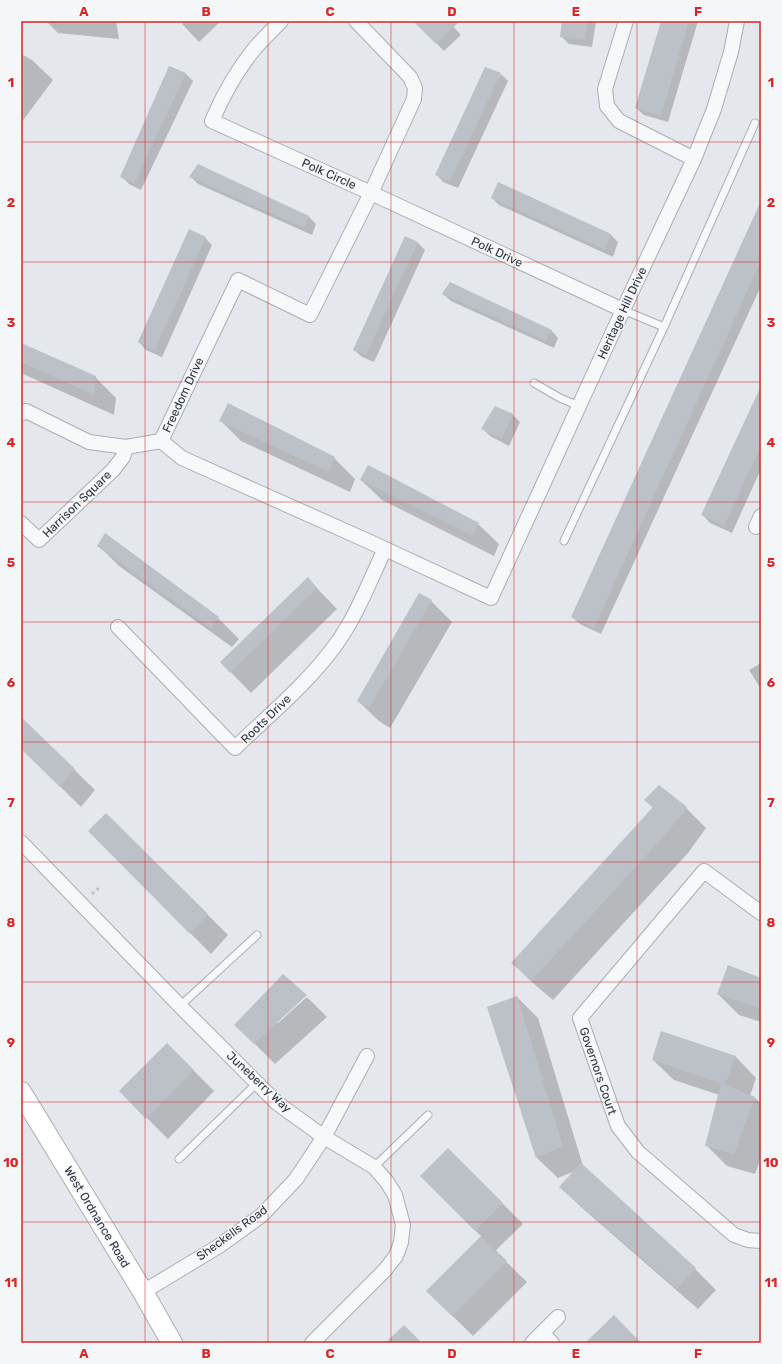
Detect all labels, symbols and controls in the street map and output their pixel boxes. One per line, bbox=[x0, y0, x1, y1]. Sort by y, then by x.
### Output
text: A bbox=[79, 4, 89, 19]
text: B bbox=[201, 4, 211, 19]
text: C bbox=[325, 4, 335, 19]
text: D bbox=[447, 4, 457, 19]
text: E bbox=[572, 4, 580, 19]
text: F bbox=[694, 4, 702, 19]
text: 1 bbox=[8, 75, 14, 90]
text: 1 bbox=[768, 75, 774, 90]
street label: Polk Circle bbox=[300, 156, 359, 192]
text: 2 bbox=[7, 195, 15, 210]
text: 2 bbox=[767, 195, 775, 210]
street label: Polk Drive bbox=[469, 234, 525, 270]
street label: Heritage Hill Drive bbox=[595, 264, 650, 361]
text: 3 bbox=[7, 315, 16, 330]
text: 3 bbox=[767, 315, 776, 330]
street label: Freedom Drive bbox=[159, 355, 207, 435]
text: 4 bbox=[7, 435, 16, 450]
text: 4 bbox=[767, 435, 776, 450]
street label: Harrison Square bbox=[40, 467, 114, 540]
text: 5 bbox=[7, 555, 15, 570]
text: 5 bbox=[767, 555, 775, 570]
text: 6 bbox=[7, 675, 16, 690]
text: 6 bbox=[767, 675, 776, 690]
street label: Roots Drive bbox=[238, 691, 294, 746]
text: 7 bbox=[7, 795, 15, 810]
text: 7 bbox=[767, 795, 775, 810]
text: 8 bbox=[7, 915, 16, 930]
text: 8 bbox=[767, 915, 776, 930]
street label: Governors Court bbox=[576, 1025, 620, 1117]
text: 9 bbox=[7, 1035, 15, 1050]
text: 9 bbox=[767, 1035, 775, 1050]
street label: Juneberry Way bbox=[224, 1048, 294, 1116]
text: 10 bbox=[3, 1155, 19, 1170]
text: 10 bbox=[763, 1155, 779, 1170]
street label: West Ordnance Road bbox=[61, 1164, 133, 1270]
street label: Sheckells Road bbox=[194, 1203, 270, 1263]
text: 11 bbox=[5, 1275, 17, 1290]
text: 11 bbox=[765, 1275, 777, 1290]
text: A bbox=[79, 1346, 89, 1361]
text: B bbox=[201, 1346, 211, 1361]
text: C bbox=[325, 1346, 335, 1361]
text: D bbox=[447, 1346, 457, 1361]
text: E bbox=[572, 1346, 580, 1361]
text: F bbox=[694, 1346, 702, 1361]

